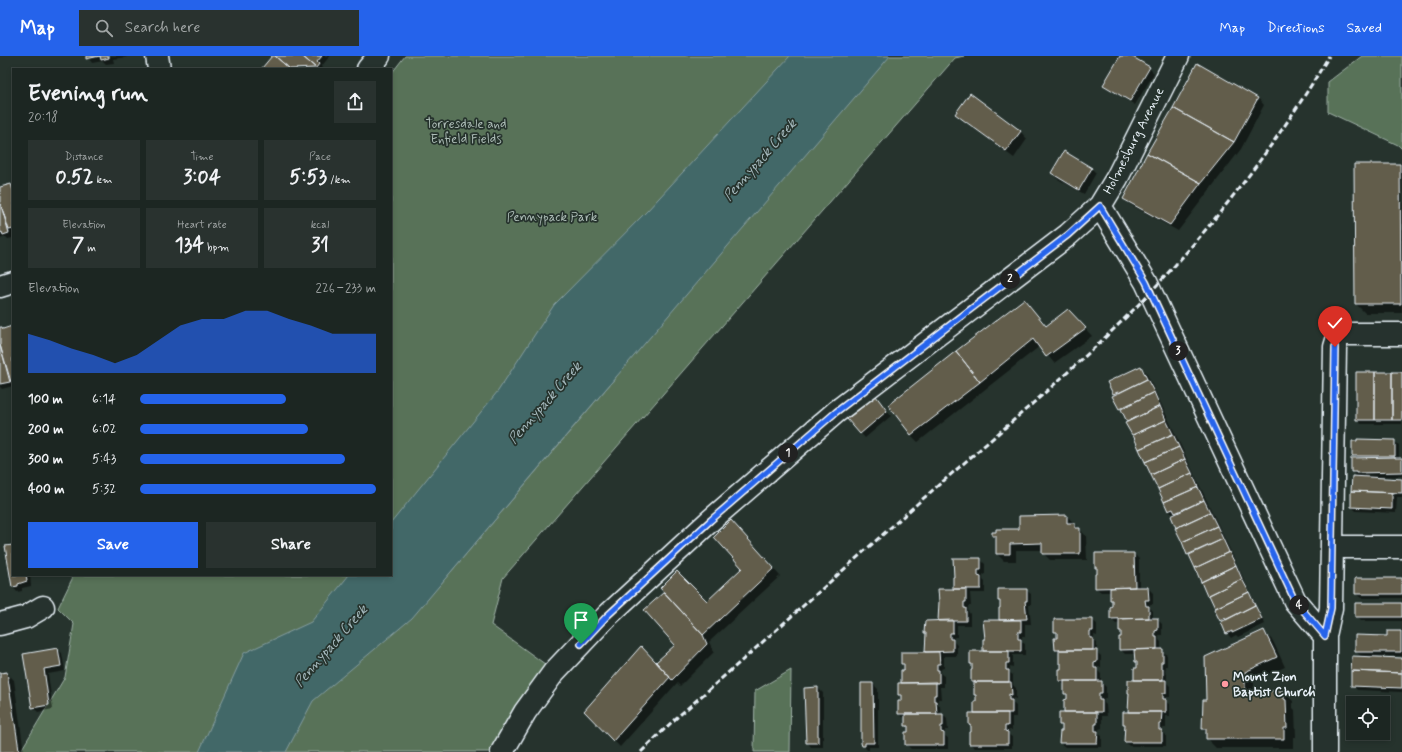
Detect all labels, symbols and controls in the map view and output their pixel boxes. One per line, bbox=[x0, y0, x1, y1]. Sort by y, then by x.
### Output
search box bbox=[79, 10, 359, 46]
text: Map bbox=[20, 16, 55, 41]
icon: search bbox=[93, 17, 115, 39]
text: Search here bbox=[125, 18, 200, 38]
text: Map bbox=[1219, 19, 1245, 37]
text: Directions bbox=[1267, 19, 1325, 37]
text: Saved bbox=[1347, 19, 1382, 37]
text: Evening run bbox=[28, 80, 148, 108]
button: share bbox=[334, 81, 376, 123]
street label: Holmesburg Avenue bbox=[1100, 85, 1168, 197]
text: 20:18 bbox=[28, 109, 58, 126]
water label: Pennypack Creek bbox=[719, 115, 801, 205]
park label: Torresdale and Enfield Fields bbox=[425, 116, 507, 148]
text: Distance bbox=[65, 150, 103, 164]
text: Time bbox=[190, 150, 214, 164]
text: Pace bbox=[309, 150, 331, 164]
text: 0.52 bbox=[56, 164, 93, 191]
text: 3:04 bbox=[183, 164, 221, 191]
text: 5:53 bbox=[289, 164, 327, 191]
text: km bbox=[93, 173, 112, 187]
text: /km bbox=[327, 173, 351, 187]
park label: Pennypack Park bbox=[507, 209, 598, 226]
text: Elevation bbox=[62, 218, 106, 232]
text: Heart rate bbox=[177, 218, 227, 232]
text: kcal bbox=[311, 218, 329, 232]
text: 7 bbox=[72, 232, 84, 259]
text: 134 bbox=[175, 232, 204, 259]
text: 31 bbox=[311, 232, 329, 259]
text: m bbox=[84, 241, 96, 255]
text: bpm bbox=[204, 241, 229, 255]
pin: 2 bbox=[1000, 269, 1020, 289]
text: 2 bbox=[1007, 272, 1013, 286]
text: Elevation bbox=[28, 280, 79, 297]
text: 226–233 m bbox=[316, 280, 376, 297]
pin bbox=[1318, 306, 1352, 347]
icon: check bbox=[1324, 312, 1346, 334]
pin: 3 bbox=[1168, 341, 1188, 361]
text: 3 bbox=[1176, 344, 1180, 358]
water label: Pennypack Creek bbox=[504, 358, 586, 448]
text: 100 m bbox=[28, 391, 63, 408]
text: 6:14 bbox=[92, 391, 116, 408]
text: 200 m bbox=[28, 421, 63, 438]
text: 6:02 bbox=[92, 421, 116, 438]
pin: 1 bbox=[778, 443, 798, 463]
text: 1 bbox=[786, 446, 790, 460]
text: 300 m bbox=[28, 451, 63, 468]
text: 5:43 bbox=[92, 451, 116, 468]
text: 400 m bbox=[28, 481, 65, 498]
text: 5:32 bbox=[92, 481, 116, 498]
button: Save bbox=[28, 522, 198, 568]
button: Share bbox=[206, 522, 376, 568]
pin: 4 bbox=[1289, 595, 1309, 615]
text: 4 bbox=[1296, 598, 1302, 612]
water label: Pennypack Creek bbox=[290, 601, 372, 691]
pin bbox=[564, 603, 598, 644]
icon: arrive bbox=[570, 609, 592, 631]
place label: Mount Zion Baptist Church bbox=[1233, 669, 1316, 701]
marker: Mount Zion Baptist Church bbox=[1220, 679, 1230, 689]
map controls bbox=[1346, 696, 1390, 740]
button: locate bbox=[1346, 696, 1390, 740]

